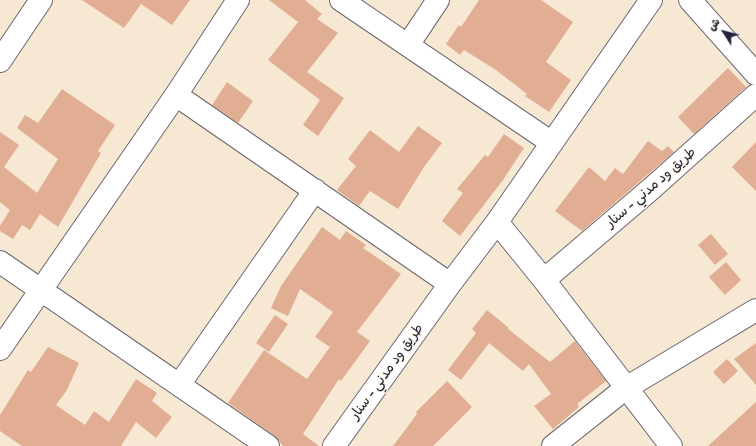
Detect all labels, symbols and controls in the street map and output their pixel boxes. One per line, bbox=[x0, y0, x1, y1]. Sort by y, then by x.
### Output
north arrow bbox=[704, 12, 744, 52]
text: ش bbox=[705, 16, 723, 33]
street label: طريق ود مدني - سنار bbox=[602, 144, 700, 232]
street label: طريق ود مدني - سنار bbox=[347, 321, 427, 423]

